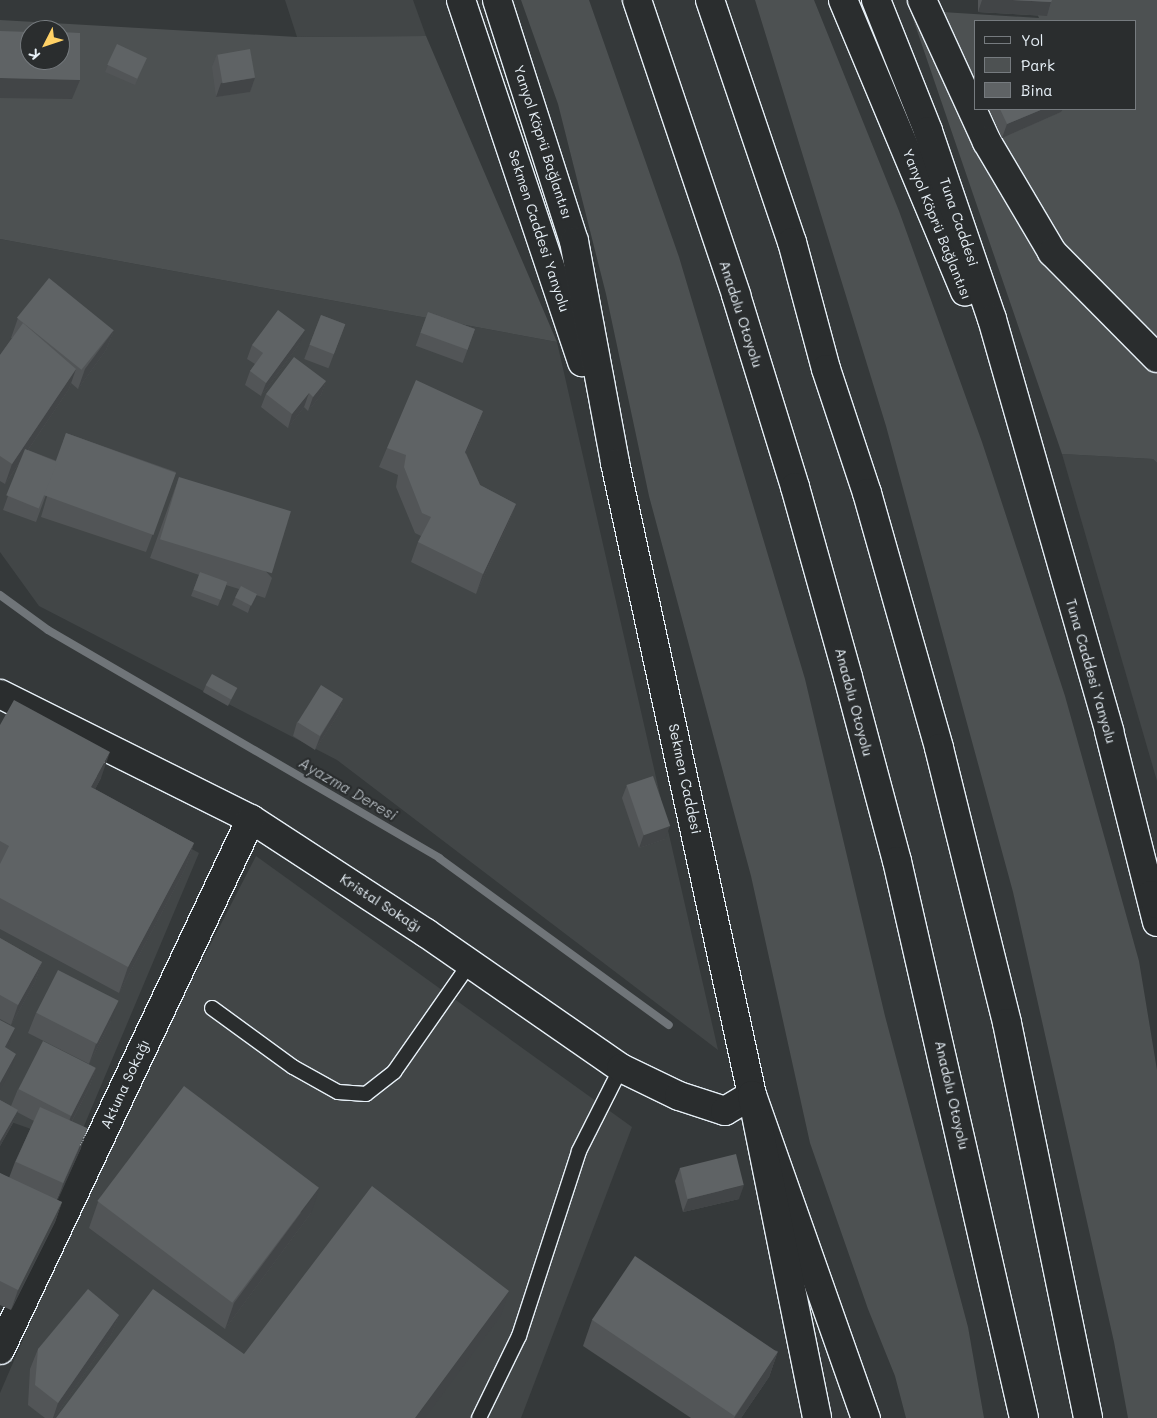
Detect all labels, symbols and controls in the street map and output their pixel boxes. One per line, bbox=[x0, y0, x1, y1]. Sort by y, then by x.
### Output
north arrow bbox=[20, 20, 70, 70]
legend bbox=[974, 20, 1137, 110]
text: Yol bbox=[1021, 30, 1044, 50]
text: K bbox=[24, 45, 44, 64]
text: Park bbox=[1021, 55, 1055, 75]
street label: Yanyol Köprü Bağlantısı bbox=[510, 63, 576, 221]
text: Bina bbox=[1021, 80, 1053, 100]
street label: Yanyol Köprü Bağlantısı bbox=[899, 146, 975, 302]
street label: Sekmen Caddesi Yanyolu bbox=[505, 148, 573, 314]
street label: Tuna Caddesi bbox=[936, 175, 982, 269]
street label: Anadolu Otoyolu bbox=[716, 258, 766, 370]
street label: Tuna Caddesi Yanyolu bbox=[1062, 597, 1120, 745]
street label: Anadolu Otoyolu bbox=[831, 646, 877, 758]
street label: Sekmen Caddesi bbox=[665, 722, 705, 836]
water label: Ayazma Deresi bbox=[296, 754, 400, 824]
street label: Kristal Sokağı bbox=[337, 870, 425, 936]
street label: Aktuna Sokağı bbox=[97, 1037, 153, 1131]
street label: Anadolu Otoyolu bbox=[931, 1039, 973, 1151]

